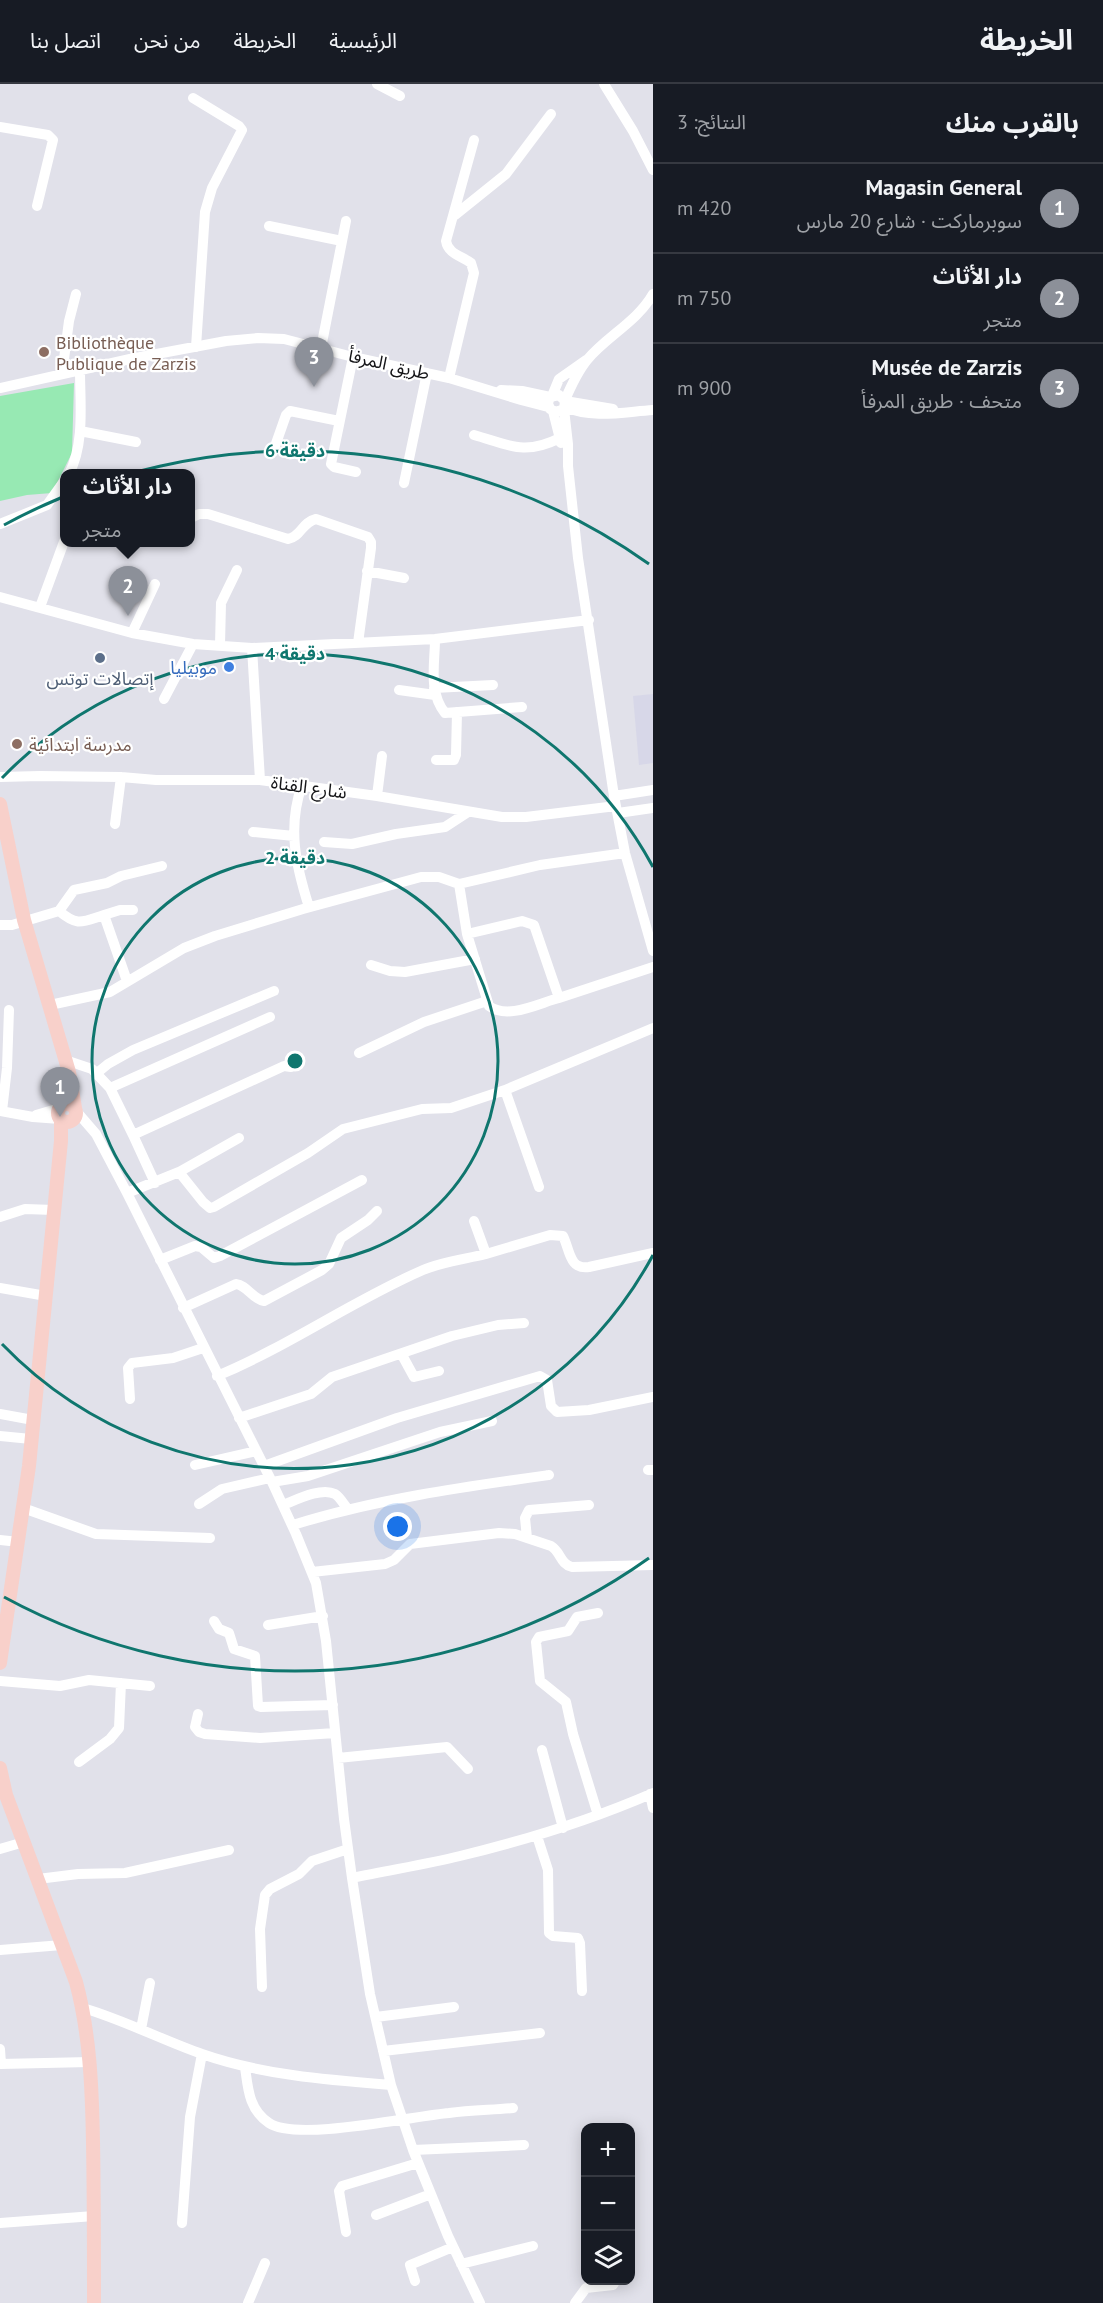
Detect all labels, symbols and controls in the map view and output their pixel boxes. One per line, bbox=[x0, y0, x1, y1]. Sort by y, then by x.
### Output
text: الخريطة bbox=[980, 21, 1073, 58]
text: اتصل بنا bbox=[30, 27, 101, 54]
text: من نحن bbox=[134, 27, 200, 54]
text: الخريطة bbox=[233, 27, 296, 54]
text: الرئيسية bbox=[329, 27, 397, 54]
text: بالقرب منك bbox=[946, 106, 1079, 139]
text: النتائج: 3 bbox=[677, 109, 746, 135]
text: Magasin General bbox=[865, 173, 1022, 201]
text: 420 m bbox=[677, 195, 731, 221]
text: 1 bbox=[1054, 195, 1065, 221]
text: سوبرماركت · شارع 20 مارس bbox=[797, 208, 1022, 234]
text: دار الأثاث bbox=[933, 262, 1022, 290]
text: 750 m bbox=[677, 285, 731, 311]
text: 2 bbox=[1054, 285, 1065, 311]
text: متجر bbox=[983, 307, 1022, 333]
place label: Bibliothèque Publique de Zarzis bbox=[56, 331, 196, 375]
pin: 3 bbox=[294, 338, 334, 387]
street label: طريق المرفأ bbox=[346, 343, 432, 385]
marker: Bibliothèque Publique de Zarzis bbox=[37, 345, 51, 359]
text: Musée de Zarzis bbox=[872, 353, 1022, 381]
text: 900 m bbox=[677, 375, 731, 401]
text: 3 bbox=[1054, 375, 1065, 401]
text: متحف · طريق المرفأ bbox=[861, 388, 1022, 414]
text: 6 دقيقة bbox=[265, 439, 325, 462]
popup bbox=[60, 469, 195, 547]
text: دار الأثاث bbox=[83, 472, 172, 500]
text: متجر bbox=[83, 517, 121, 543]
pin: 2 bbox=[108, 566, 148, 616]
text: 4 دقيقة bbox=[265, 642, 325, 665]
marker: إتصالات توتس bbox=[93, 651, 107, 665]
place label: موبيليا bbox=[170, 656, 217, 679]
marker: موبيليا bbox=[222, 660, 236, 674]
place label: إتصالات توتس bbox=[46, 667, 154, 691]
place label: مدرسة ابتدائية bbox=[29, 733, 132, 756]
marker: مدرسة ابتدائية bbox=[10, 737, 24, 751]
street label: شارع القناة bbox=[269, 770, 348, 807]
text: 2 دقيقة bbox=[265, 846, 325, 869]
centre of rings bbox=[285, 1051, 305, 1071]
pin: 1 bbox=[40, 1068, 80, 1117]
your location bbox=[383, 1512, 412, 1541]
map controls bbox=[581, 2123, 635, 2285]
button: + bbox=[581, 2123, 635, 2177]
button: − bbox=[581, 2177, 635, 2231]
button: layers bbox=[581, 2231, 635, 2285]

